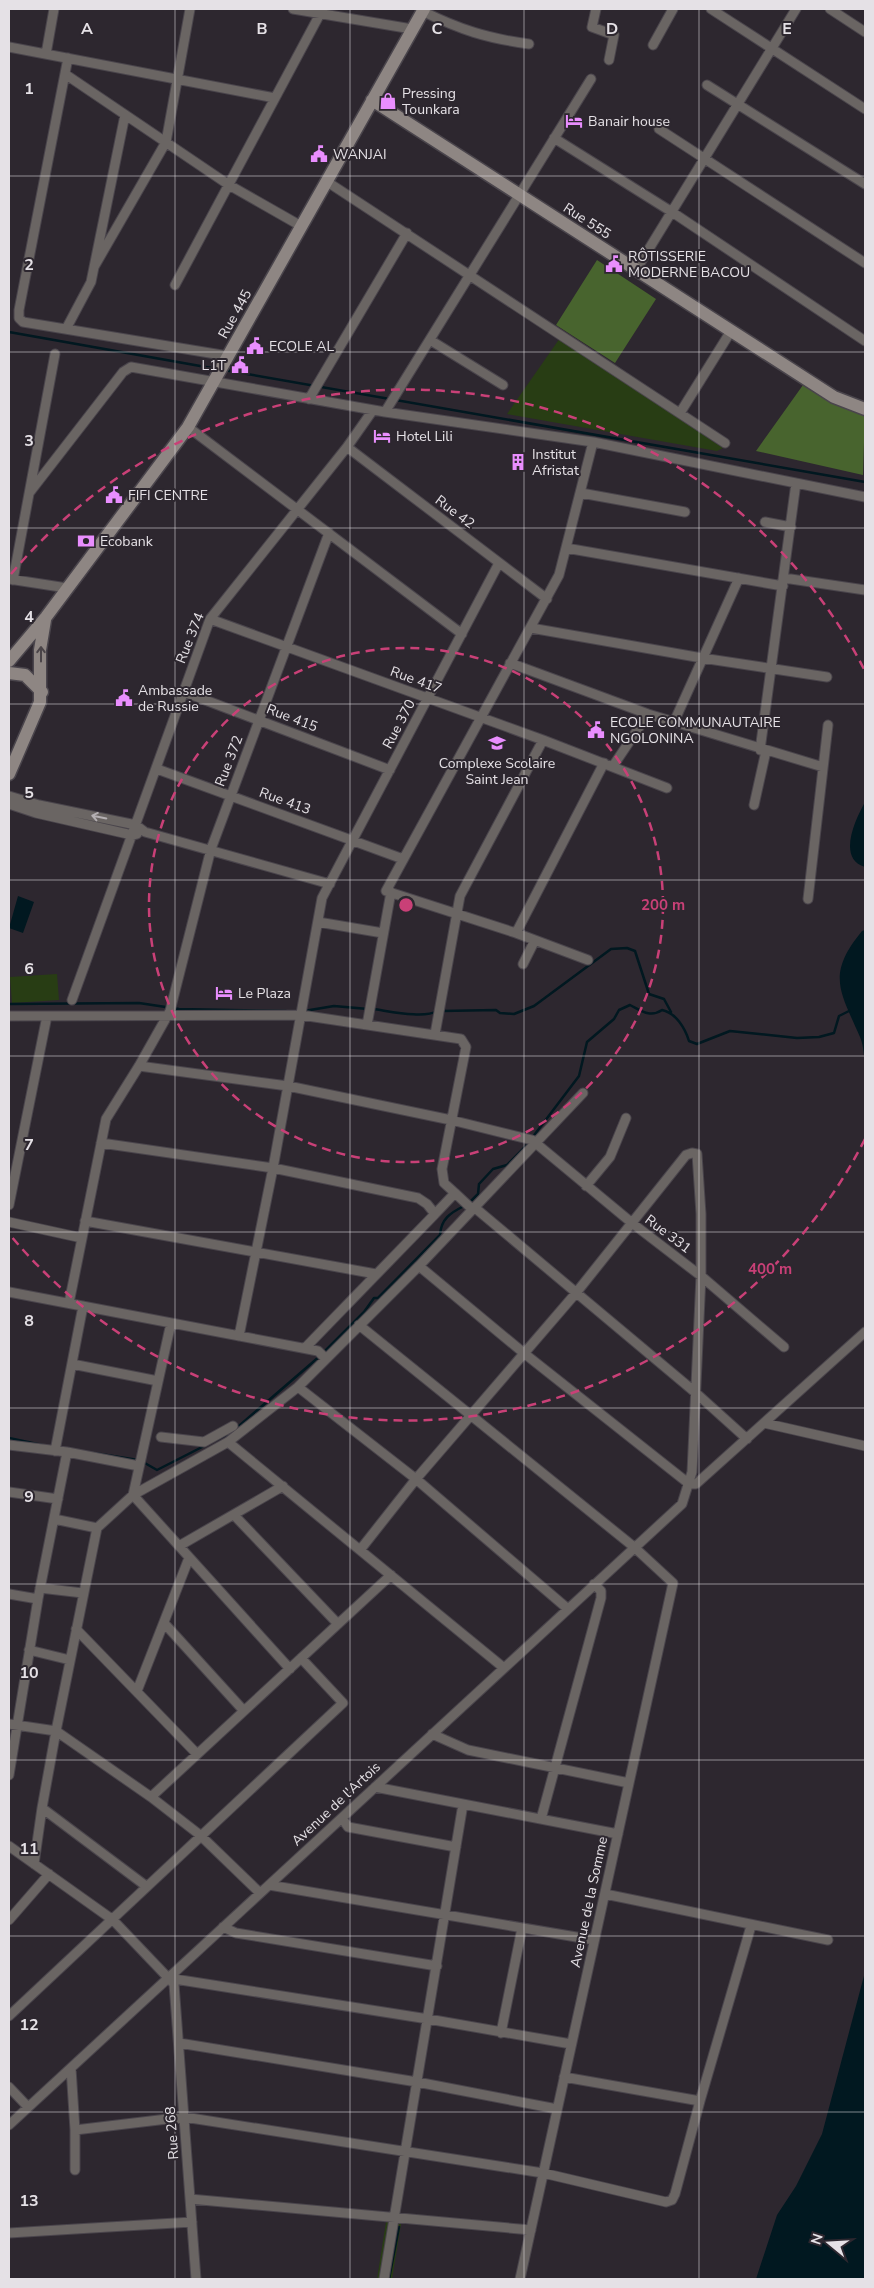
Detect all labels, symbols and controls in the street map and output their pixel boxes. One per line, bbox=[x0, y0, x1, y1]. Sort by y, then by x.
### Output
text: A bbox=[81, 18, 93, 40]
text: B bbox=[256, 18, 268, 40]
text: C bbox=[432, 18, 443, 40]
text: D bbox=[606, 18, 618, 40]
text: E bbox=[782, 18, 792, 40]
text: 1 bbox=[24, 78, 34, 100]
place label: Pressing Tounkara bbox=[402, 84, 460, 119]
shop icon: Pressing Tounkara bbox=[378, 91, 398, 111]
hotel icon: Banair house bbox=[564, 111, 584, 131]
place label: Banair house bbox=[588, 112, 670, 131]
public building icon: WANJAI bbox=[309, 144, 329, 164]
place label: WANJAI bbox=[333, 145, 387, 164]
street label: Rue 555 bbox=[559, 198, 615, 244]
place label: RÔTISSERIE MODERNE BACOU bbox=[628, 247, 750, 282]
text: 2 bbox=[24, 254, 34, 276]
public building icon: RÔTISSERIE MODERNE BACOU bbox=[604, 254, 624, 274]
street label: Rue 445 bbox=[214, 286, 256, 342]
public building icon: ECOLE AL bbox=[245, 336, 265, 356]
place label: ECOLE AL bbox=[269, 337, 335, 356]
public building icon: L1T bbox=[230, 355, 250, 375]
place label: L1T bbox=[202, 356, 227, 375]
hotel icon: Hotel Lili bbox=[372, 426, 392, 446]
place label: Hotel Lili bbox=[396, 427, 453, 446]
text: 3 bbox=[24, 430, 34, 452]
place label: Institut Afristat bbox=[532, 445, 579, 480]
building icon: Institut Afristat bbox=[508, 452, 528, 472]
public building icon: FIFI CENTRE bbox=[104, 485, 124, 505]
place label: FIFI CENTRE bbox=[128, 486, 208, 505]
street label: Rue 42 bbox=[431, 491, 479, 533]
bank icon: Ecobank bbox=[76, 531, 96, 551]
place label: Ecobank bbox=[100, 532, 154, 551]
text: 4 bbox=[24, 606, 34, 628]
street label: Rue 374 bbox=[171, 610, 209, 666]
one-way arrow bbox=[36, 647, 46, 663]
street label: Rue 417 bbox=[388, 662, 444, 698]
place label: Ambassade de Russie bbox=[138, 681, 212, 716]
public building icon: Ambassade de Russie bbox=[114, 688, 134, 708]
street label: Rue 370 bbox=[378, 696, 420, 752]
street label: Rue 415 bbox=[264, 700, 320, 736]
place label: ECOLE COMMUNAUTAIRE NGOLONINA bbox=[610, 713, 781, 748]
public building icon: ECOLE COMMUNAUTAIRE NGOLONINA bbox=[586, 720, 606, 740]
street label: Rue 372 bbox=[211, 733, 247, 789]
school or university icon: Complexe Scolaire Saint Jean bbox=[487, 733, 507, 753]
place label: Complexe Scolaire Saint Jean bbox=[439, 754, 555, 789]
text: 5 bbox=[24, 782, 34, 804]
street label: Rue 413 bbox=[257, 783, 313, 819]
one-way arrow bbox=[92, 812, 108, 822]
text: 200 m bbox=[641, 895, 685, 915]
centre of rings bbox=[397, 896, 415, 914]
text: 6 bbox=[24, 958, 34, 980]
hotel icon: Le Plaza bbox=[214, 983, 234, 1003]
place label: Le Plaza bbox=[238, 984, 291, 1003]
text: 7 bbox=[24, 1134, 34, 1156]
street label: Rue 331 bbox=[641, 1210, 695, 1258]
text: 400 m bbox=[748, 1259, 792, 1279]
text: 8 bbox=[24, 1310, 34, 1332]
text: 9 bbox=[24, 1486, 34, 1508]
text: 10 bbox=[19, 1662, 39, 1684]
street label: Avenue de l'Artois bbox=[287, 1758, 385, 1850]
street label: Avenue de la Somme bbox=[566, 1835, 612, 1969]
text: 11 bbox=[19, 1838, 39, 1860]
text: 12 bbox=[19, 2014, 39, 2036]
street label: Rue 268 bbox=[161, 2106, 183, 2160]
text: 13 bbox=[19, 2190, 39, 2212]
north arrow bbox=[804, 2218, 854, 2268]
text: N bbox=[806, 2231, 828, 2247]

